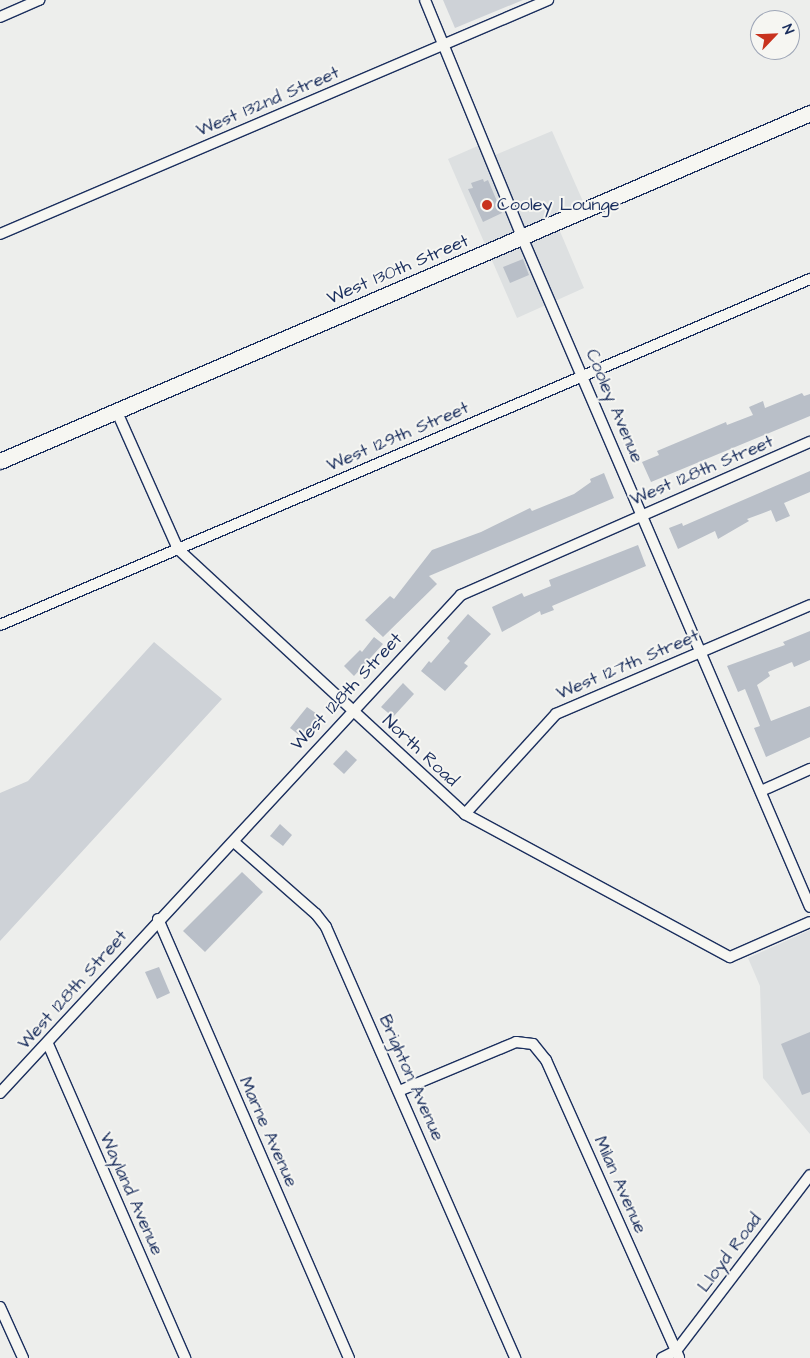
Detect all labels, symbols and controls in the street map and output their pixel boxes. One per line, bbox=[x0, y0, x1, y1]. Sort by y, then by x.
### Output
north arrow bbox=[750, 10, 800, 60]
text: N bbox=[777, 21, 799, 37]
street label: West 132nd Street bbox=[193, 62, 343, 142]
place label: Cooley Lounge bbox=[497, 194, 619, 216]
marker: Cooley Lounge bbox=[481, 199, 493, 211]
street label: West 130th Street bbox=[324, 230, 472, 310]
street label: Cooley Avenue bbox=[580, 346, 648, 466]
street label: West 129th Street bbox=[324, 397, 472, 477]
street label: West 128th Street bbox=[627, 431, 777, 511]
street label: West 127th Street bbox=[553, 625, 703, 705]
street label: West 128th Street bbox=[287, 629, 407, 755]
street label: North Road bbox=[377, 710, 463, 792]
street label: West 128th Street bbox=[14, 926, 132, 1054]
street label: Brighton Avenue bbox=[374, 1012, 448, 1144]
street label: Marne Avenue bbox=[234, 1074, 302, 1190]
street label: Wayland Avenue bbox=[94, 1129, 168, 1259]
street label: Milan Avenue bbox=[589, 1133, 651, 1237]
street label: Lloyd Road bbox=[693, 1209, 767, 1297]

